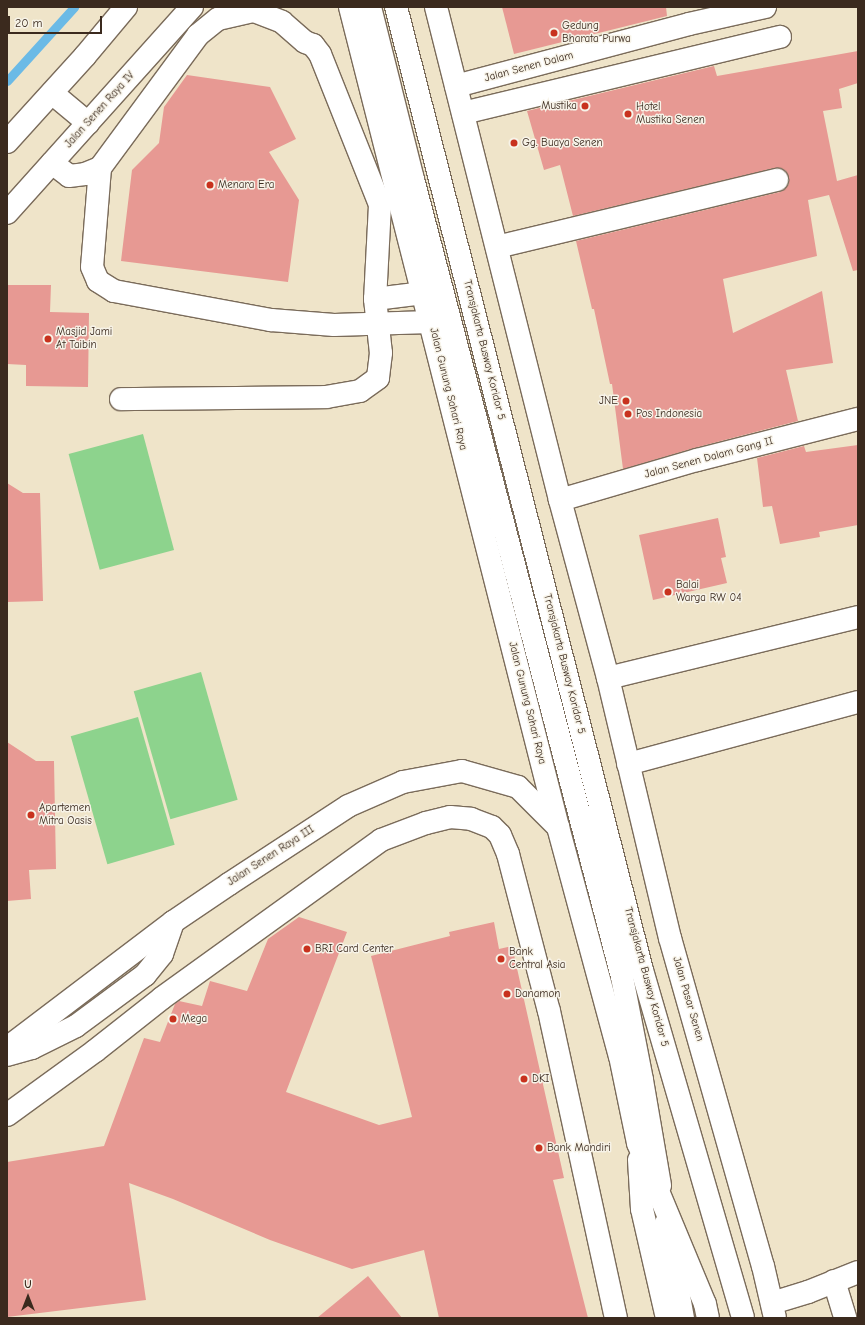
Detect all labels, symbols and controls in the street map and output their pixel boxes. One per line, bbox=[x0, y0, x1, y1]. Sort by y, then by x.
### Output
scale bar bbox=[10, 8, 104, 34]
text: 20 m bbox=[15, 16, 43, 30]
place label: Gedung Bharata Purwa bbox=[562, 20, 631, 46]
marker: Gedung Bharata Purwa bbox=[549, 28, 559, 38]
street label: Jalan Senen Dalam bbox=[483, 49, 575, 85]
street label: Jalan Senen Raya IV bbox=[62, 69, 138, 151]
place label: Mustika bbox=[541, 99, 577, 113]
marker: Mustika bbox=[580, 101, 590, 111]
place label: Hotel Mustika Senen bbox=[636, 101, 705, 127]
marker: Hotel Mustika Senen bbox=[623, 109, 633, 119]
place label: Gg. Buaya Senen bbox=[522, 136, 603, 150]
marker: Gg. Buaya Senen bbox=[509, 138, 519, 148]
place label: Menara Era bbox=[218, 178, 274, 192]
marker: Menara Era bbox=[205, 180, 215, 190]
street label: Transjakarta Busway Koridor 5 bbox=[460, 279, 508, 421]
place label: Masjid Jami At Taibin bbox=[56, 326, 112, 352]
street label: Jalan Gunung Sahari Raya bbox=[426, 326, 470, 452]
marker: Masjid Jami At Taibin bbox=[43, 334, 53, 344]
place label: JNE bbox=[599, 394, 618, 408]
marker: JNE bbox=[621, 396, 631, 406]
place label: Pos Indonesia bbox=[636, 407, 702, 421]
marker: Pos Indonesia bbox=[623, 409, 633, 419]
street label: Jalan Senen Dalam Gang II bbox=[643, 434, 775, 482]
place label: Balai Warga RW 04 bbox=[676, 579, 741, 605]
marker: Balai Warga RW 04 bbox=[663, 587, 673, 597]
street label: Transjakarta Busway Koridor 5 bbox=[540, 593, 588, 735]
street label: Jalan Gunung Sahari Raya bbox=[505, 640, 549, 766]
place label: Apartemen Mitra Oasis bbox=[39, 802, 92, 828]
marker: Apartemen Mitra Oasis bbox=[26, 810, 36, 820]
street label: Jalan Senen Raya III bbox=[225, 823, 317, 889]
street label: Transjakarta Busway Koridor 5 bbox=[621, 906, 671, 1048]
place label: BRI Card Center bbox=[315, 942, 393, 956]
marker: BRI Card Center bbox=[302, 944, 312, 954]
place label: Bank Central Asia bbox=[509, 946, 566, 972]
marker: Bank Central Asia bbox=[496, 954, 506, 964]
street label: Jalan Pasar Senen bbox=[670, 955, 706, 1043]
place label: Danamon bbox=[515, 987, 560, 1001]
marker: Danamon bbox=[502, 989, 512, 999]
place label: Mega bbox=[181, 1012, 207, 1026]
marker: Mega bbox=[168, 1014, 178, 1024]
place label: DKI bbox=[532, 1072, 549, 1086]
marker: DKI bbox=[519, 1074, 529, 1084]
place label: Bank Mandiri bbox=[547, 1141, 611, 1155]
marker: Bank Mandiri bbox=[534, 1143, 544, 1153]
north arrow bbox=[8, 1277, 48, 1317]
text: U bbox=[24, 1278, 32, 1291]

